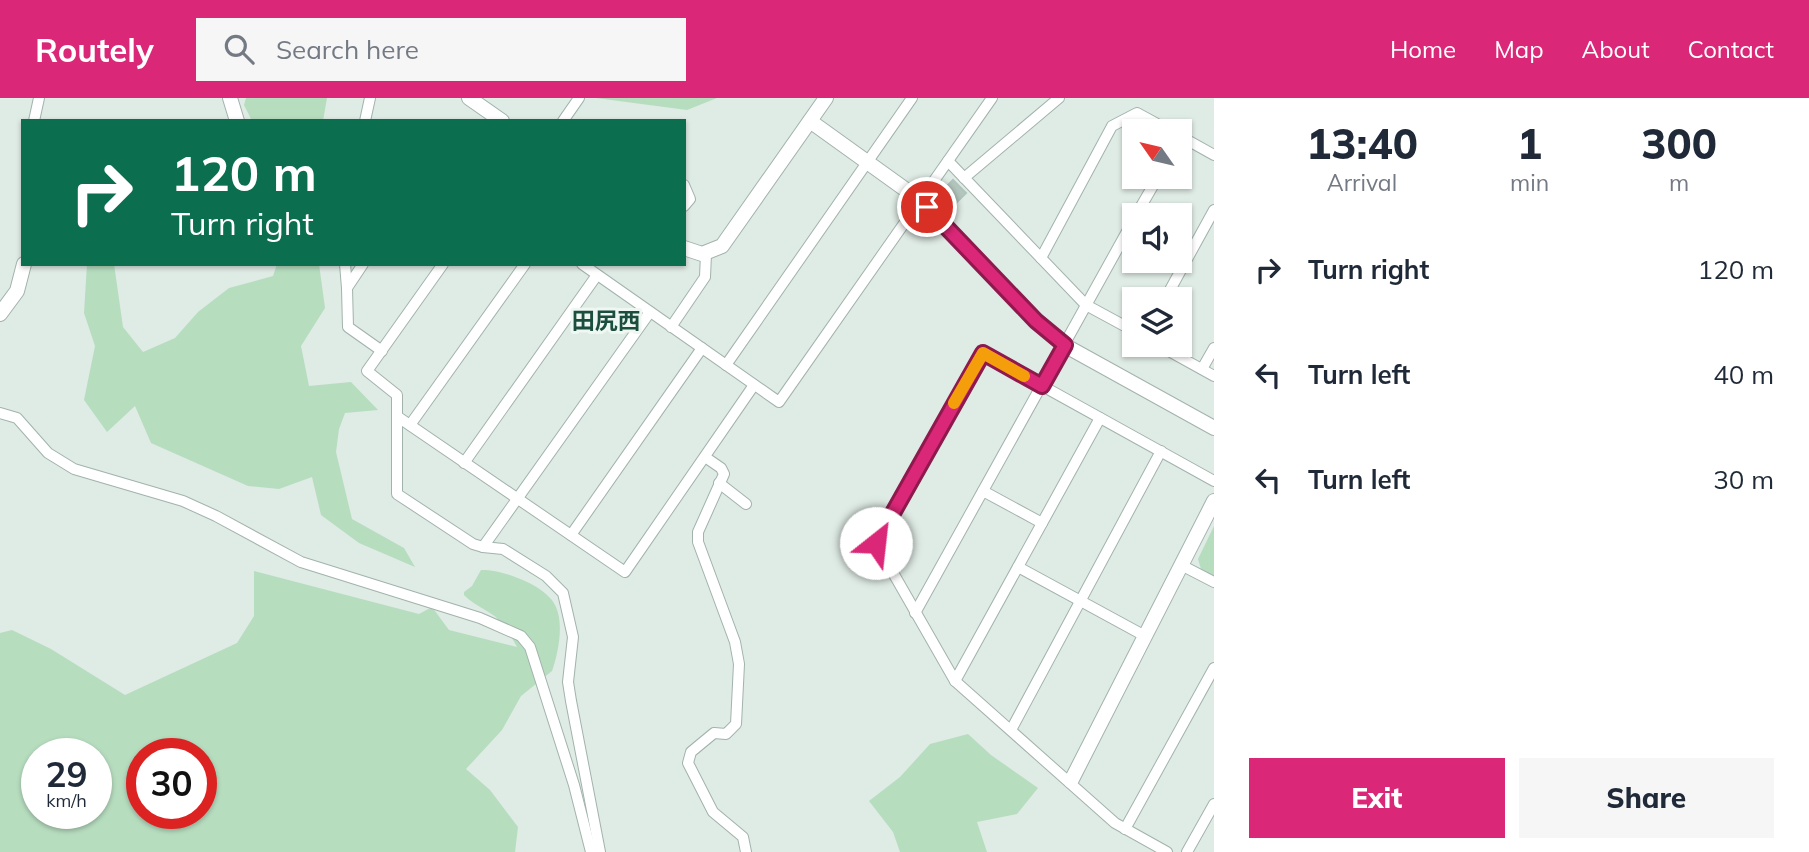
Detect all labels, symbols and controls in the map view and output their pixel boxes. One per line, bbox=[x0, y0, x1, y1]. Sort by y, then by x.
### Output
search box bbox=[196, 18, 686, 81]
text: Routely bbox=[35, 29, 154, 70]
icon: search bbox=[220, 30, 258, 68]
text: Search here bbox=[276, 33, 419, 66]
text: Home bbox=[1390, 34, 1456, 64]
text: Map bbox=[1494, 34, 1544, 64]
text: About bbox=[1582, 34, 1650, 64]
text: Contact bbox=[1688, 34, 1774, 64]
text: 13:40 bbox=[1306, 117, 1418, 170]
text: 1 bbox=[1517, 117, 1542, 170]
text: 300 bbox=[1641, 117, 1717, 170]
north arrow bbox=[1122, 119, 1192, 189]
map controls bbox=[1122, 119, 1192, 357]
text: 120 m bbox=[171, 142, 317, 203]
icon: right bbox=[56, 147, 147, 238]
text: Arrival bbox=[1327, 168, 1397, 197]
text: min bbox=[1510, 168, 1549, 197]
text: m bbox=[1669, 168, 1689, 197]
pin bbox=[897, 177, 957, 237]
icon: arrive bbox=[908, 188, 946, 226]
text: Turn right bbox=[171, 203, 314, 243]
button: sound bbox=[1122, 203, 1192, 273]
icon: right bbox=[1249, 251, 1287, 289]
text: Turn right bbox=[1308, 253, 1429, 286]
text: 120 m bbox=[1698, 253, 1774, 286]
button: layers bbox=[1122, 287, 1192, 357]
district label: 田尻西 bbox=[572, 306, 641, 335]
icon: left bbox=[1249, 356, 1287, 394]
text: Turn left bbox=[1308, 358, 1410, 391]
text: 40 m bbox=[1713, 358, 1774, 391]
icon: left bbox=[1249, 461, 1287, 499]
text: Turn left bbox=[1308, 463, 1410, 496]
text: 30 m bbox=[1713, 463, 1774, 496]
position arrow bbox=[839, 506, 913, 580]
speed limit sign: 30 bbox=[126, 738, 217, 829]
text: 29 bbox=[45, 752, 88, 796]
button: Exit bbox=[1249, 758, 1505, 838]
button: Share bbox=[1519, 758, 1774, 838]
text: km/h bbox=[46, 789, 87, 812]

